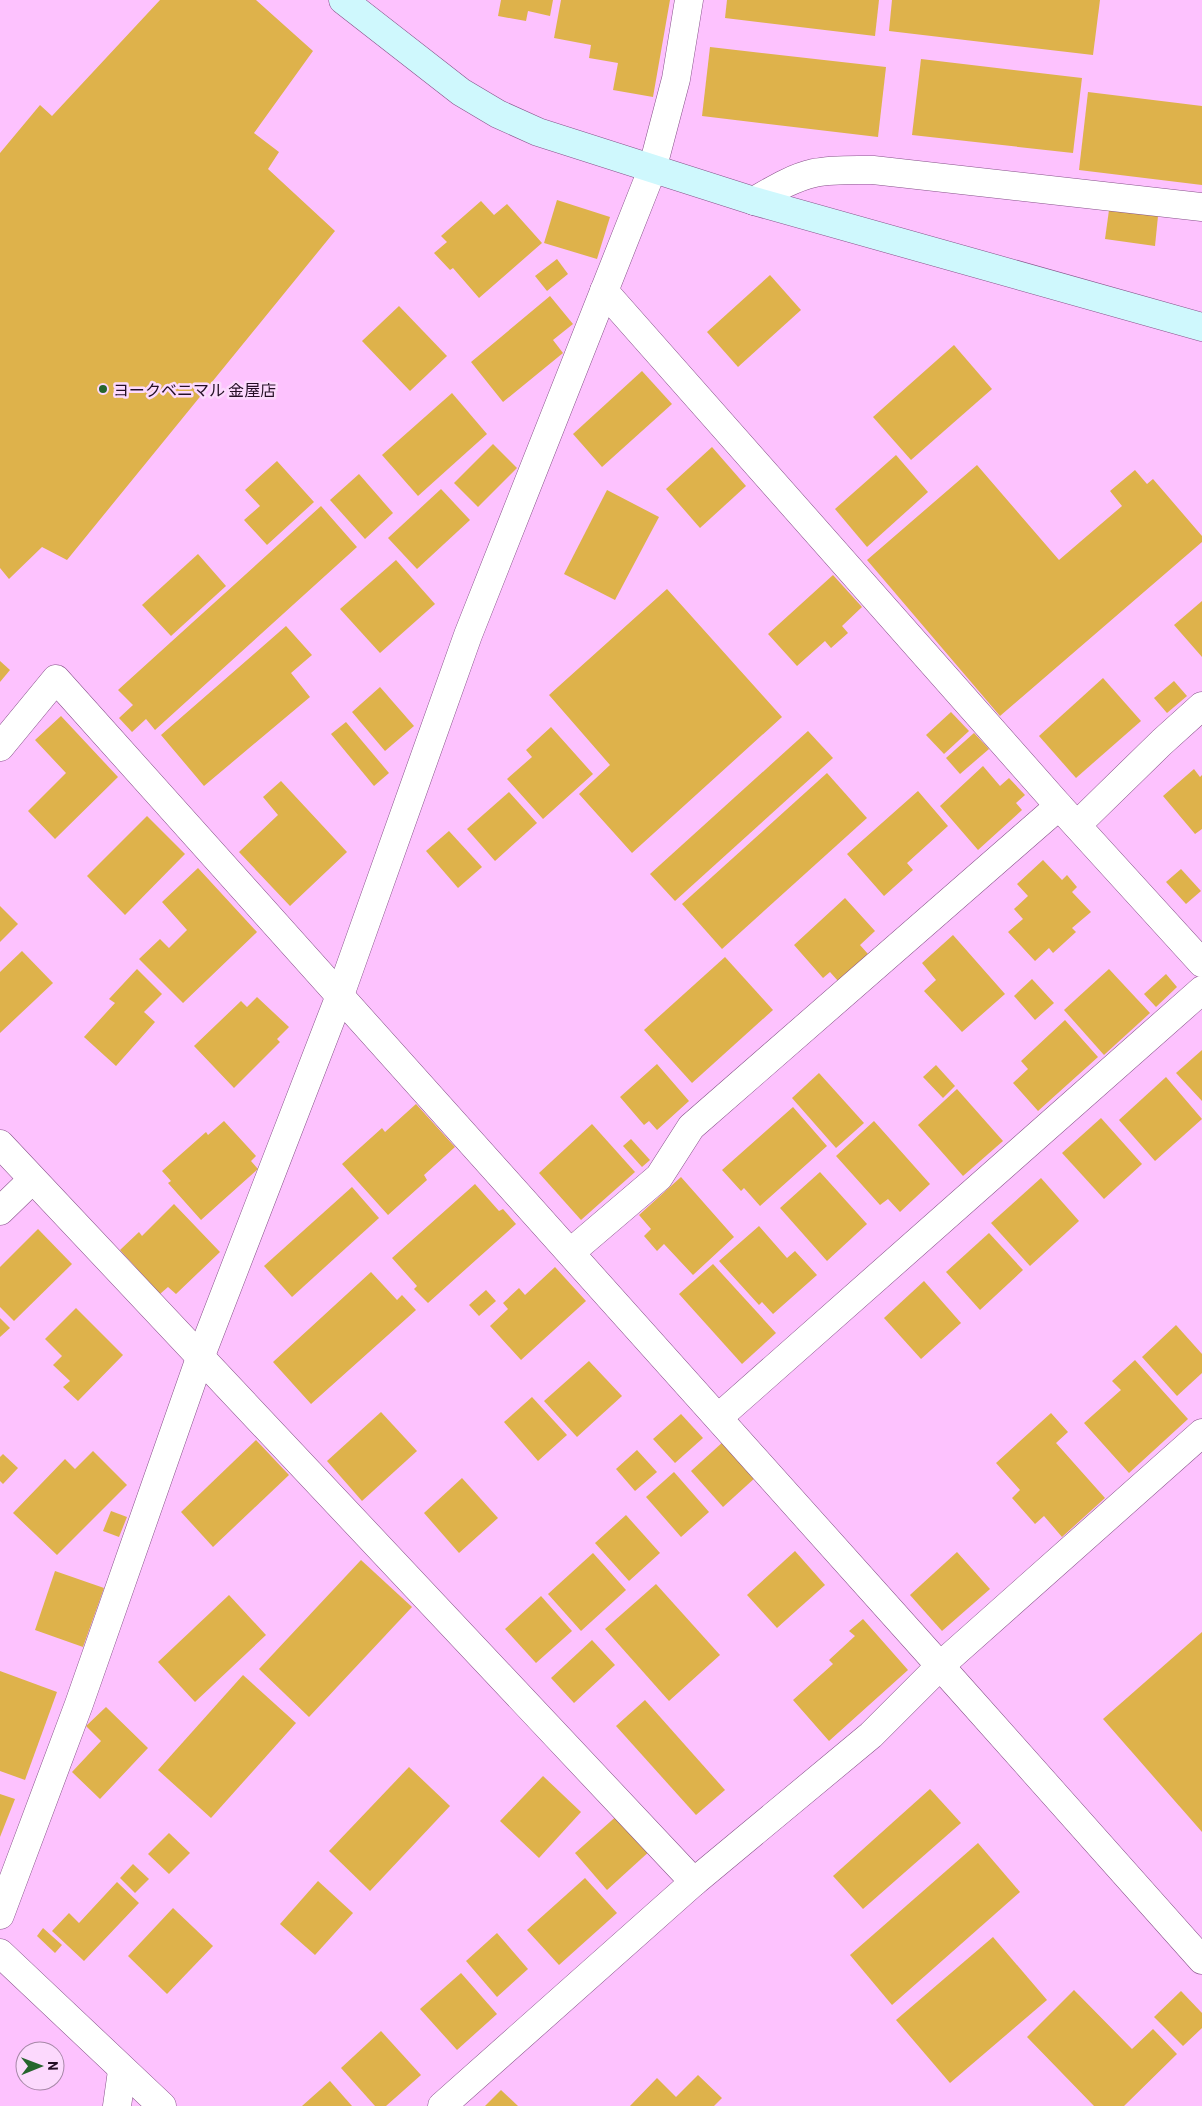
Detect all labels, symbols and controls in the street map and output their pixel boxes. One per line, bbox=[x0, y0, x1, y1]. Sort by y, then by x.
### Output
place label: ヨークベニマル 金屋店 bbox=[113, 380, 276, 399]
marker: ヨークベニマル 金屋店 bbox=[97, 383, 109, 395]
north arrow bbox=[15, 2041, 65, 2091]
text: N bbox=[45, 2061, 62, 2071]

